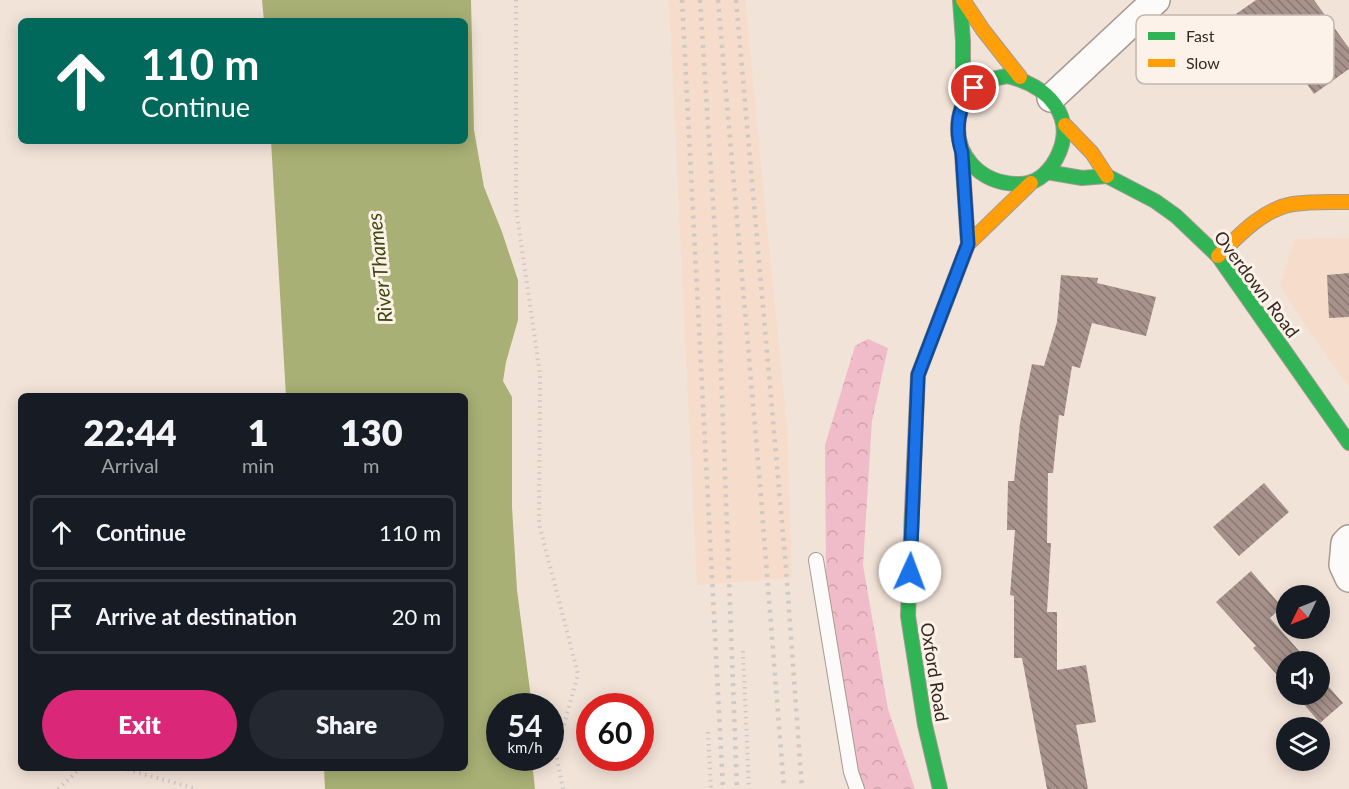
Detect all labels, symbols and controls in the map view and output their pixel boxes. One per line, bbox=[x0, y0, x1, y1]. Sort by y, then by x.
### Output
legend bbox=[1136, 15, 1334, 84]
text: Fast bbox=[1186, 26, 1215, 45]
text: 110 m bbox=[141, 39, 259, 89]
icon: ahead bbox=[42, 42, 120, 120]
text: Slow bbox=[1186, 53, 1220, 72]
pin bbox=[948, 62, 999, 113]
icon: arrive bbox=[957, 71, 990, 104]
text: Continue bbox=[141, 90, 250, 123]
water label: River Thames bbox=[361, 212, 397, 324]
street label: Overdown Road bbox=[1210, 226, 1304, 342]
text: 22:44 bbox=[83, 410, 177, 454]
text: 1 bbox=[248, 410, 269, 454]
text: 130 bbox=[340, 410, 403, 454]
text: Arrival bbox=[101, 453, 159, 477]
text: min bbox=[242, 453, 274, 477]
text: m bbox=[363, 453, 379, 477]
icon: ahead bbox=[45, 516, 78, 549]
text: Continue bbox=[96, 519, 186, 546]
text: 110 m bbox=[379, 519, 441, 546]
position arrow bbox=[878, 540, 942, 604]
north arrow bbox=[1276, 585, 1330, 639]
map controls bbox=[1276, 585, 1330, 771]
icon: arrive bbox=[45, 600, 78, 633]
text: Arrive at destination bbox=[96, 603, 297, 630]
text: 20 m bbox=[392, 603, 441, 630]
street label: Oxford Road bbox=[916, 621, 954, 723]
button: sound bbox=[1276, 651, 1330, 705]
button: Exit bbox=[42, 690, 237, 759]
button: Share bbox=[249, 690, 444, 759]
speed limit sign: 60 bbox=[576, 693, 654, 771]
text: 54 bbox=[508, 707, 542, 743]
button: layers bbox=[1276, 717, 1330, 771]
text: km/h bbox=[507, 738, 543, 756]

